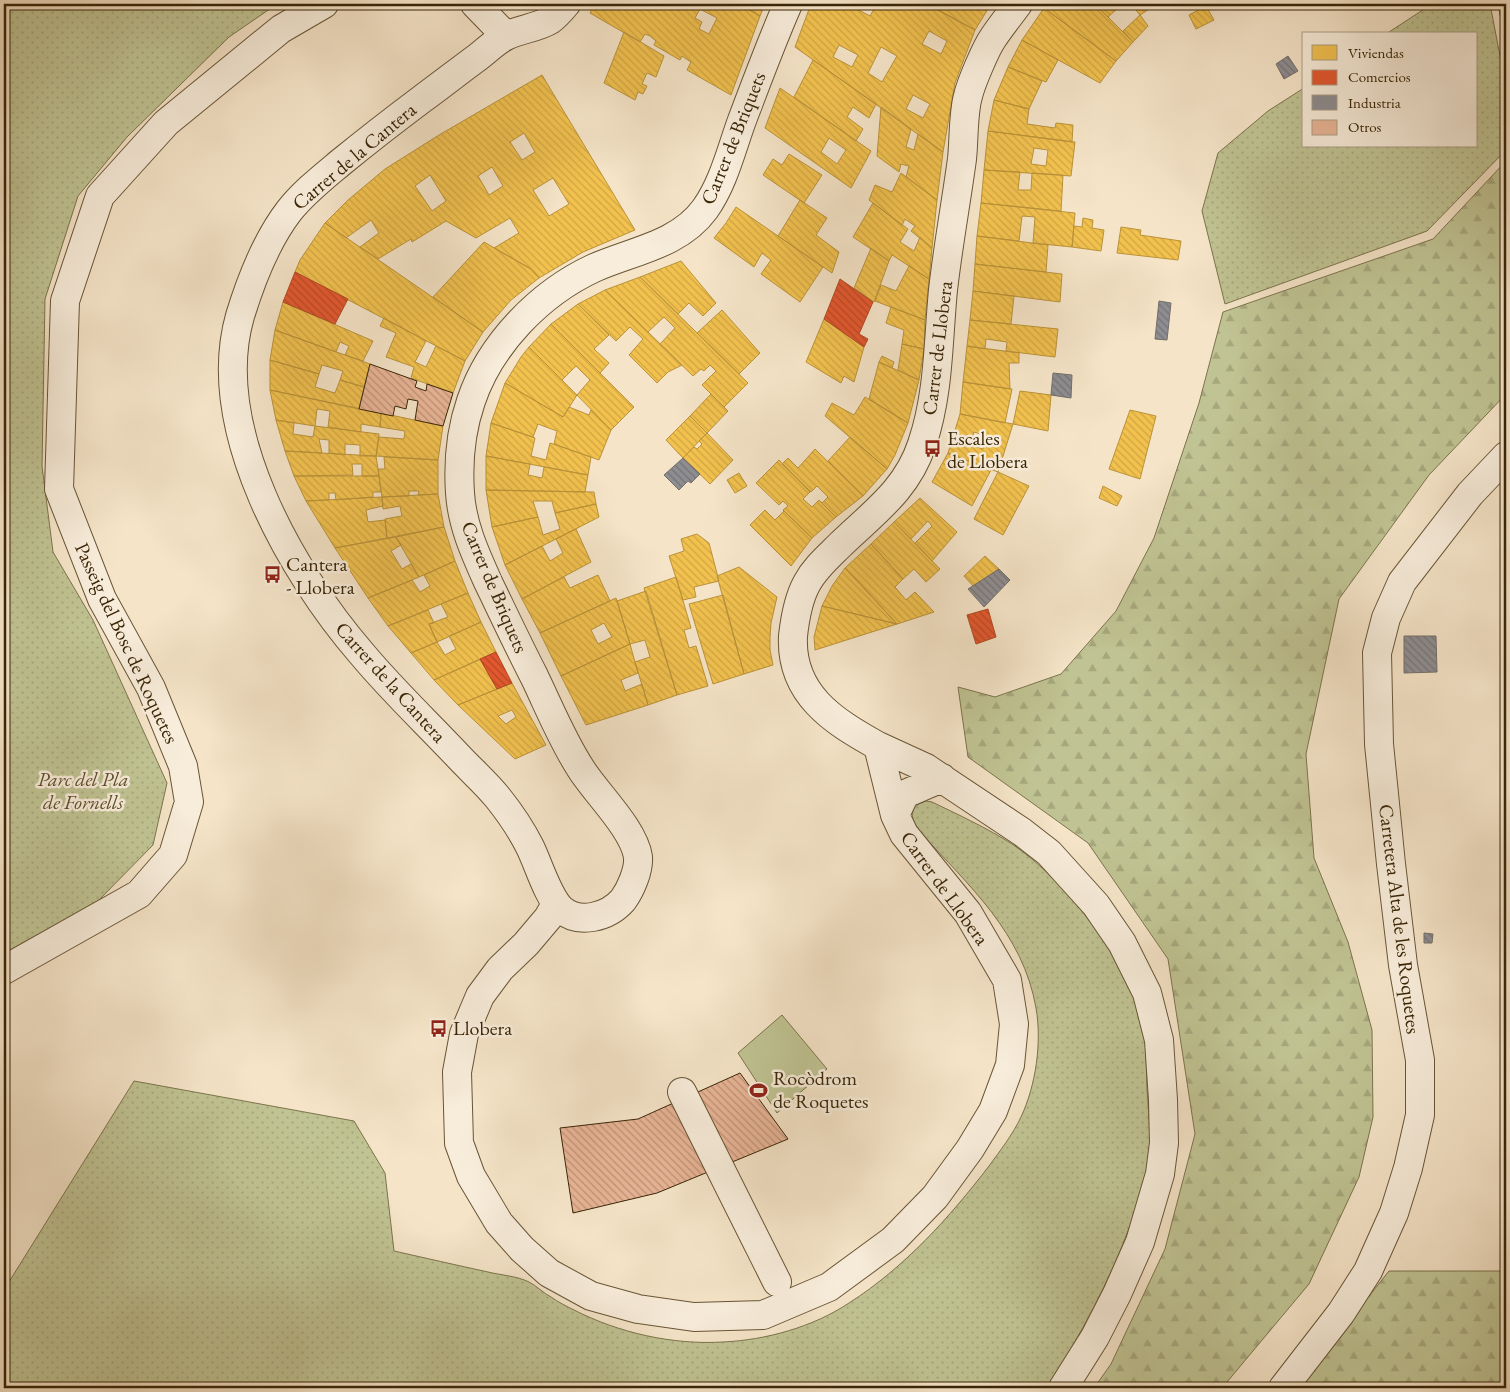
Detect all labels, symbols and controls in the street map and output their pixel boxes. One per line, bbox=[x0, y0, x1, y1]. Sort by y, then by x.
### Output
legend bbox=[1302, 32, 1478, 148]
text: Viviendas bbox=[1348, 43, 1404, 62]
text: Comercios bbox=[1348, 67, 1411, 86]
street label: Carrer de Briquets bbox=[695, 68, 771, 208]
text: Industria bbox=[1348, 93, 1401, 112]
street label: Carrer de la Cantera bbox=[287, 96, 421, 216]
text: Otros bbox=[1348, 117, 1382, 136]
street label: Carrer de Llobera bbox=[916, 279, 958, 417]
place label: Escales de Llobera bbox=[947, 425, 1028, 474]
bus stop icon: Escales de Llobera bbox=[923, 439, 943, 459]
street label: Carrer de Briquets bbox=[456, 517, 534, 657]
street label: Passeig del Bosc de Roquetes bbox=[69, 538, 185, 748]
place label: Cantera - Llobera bbox=[286, 551, 355, 600]
bus stop icon: Cantera - Llobera bbox=[262, 565, 282, 585]
street label: Carrer de la Cantera bbox=[330, 616, 452, 748]
park label: Parc del Pla de Fornells bbox=[38, 766, 128, 815]
street label: Carretera Alta de les Roquetes bbox=[1373, 803, 1427, 1035]
street label: Carrer de Llobera bbox=[895, 826, 995, 950]
place label: Llobera bbox=[453, 1015, 512, 1041]
bus stop icon: Llobera bbox=[429, 1018, 449, 1038]
place label: Rocòdrom de Roquetes bbox=[773, 1065, 868, 1114]
sports icon: Rocòdrom de Roquetes bbox=[749, 1080, 769, 1100]

